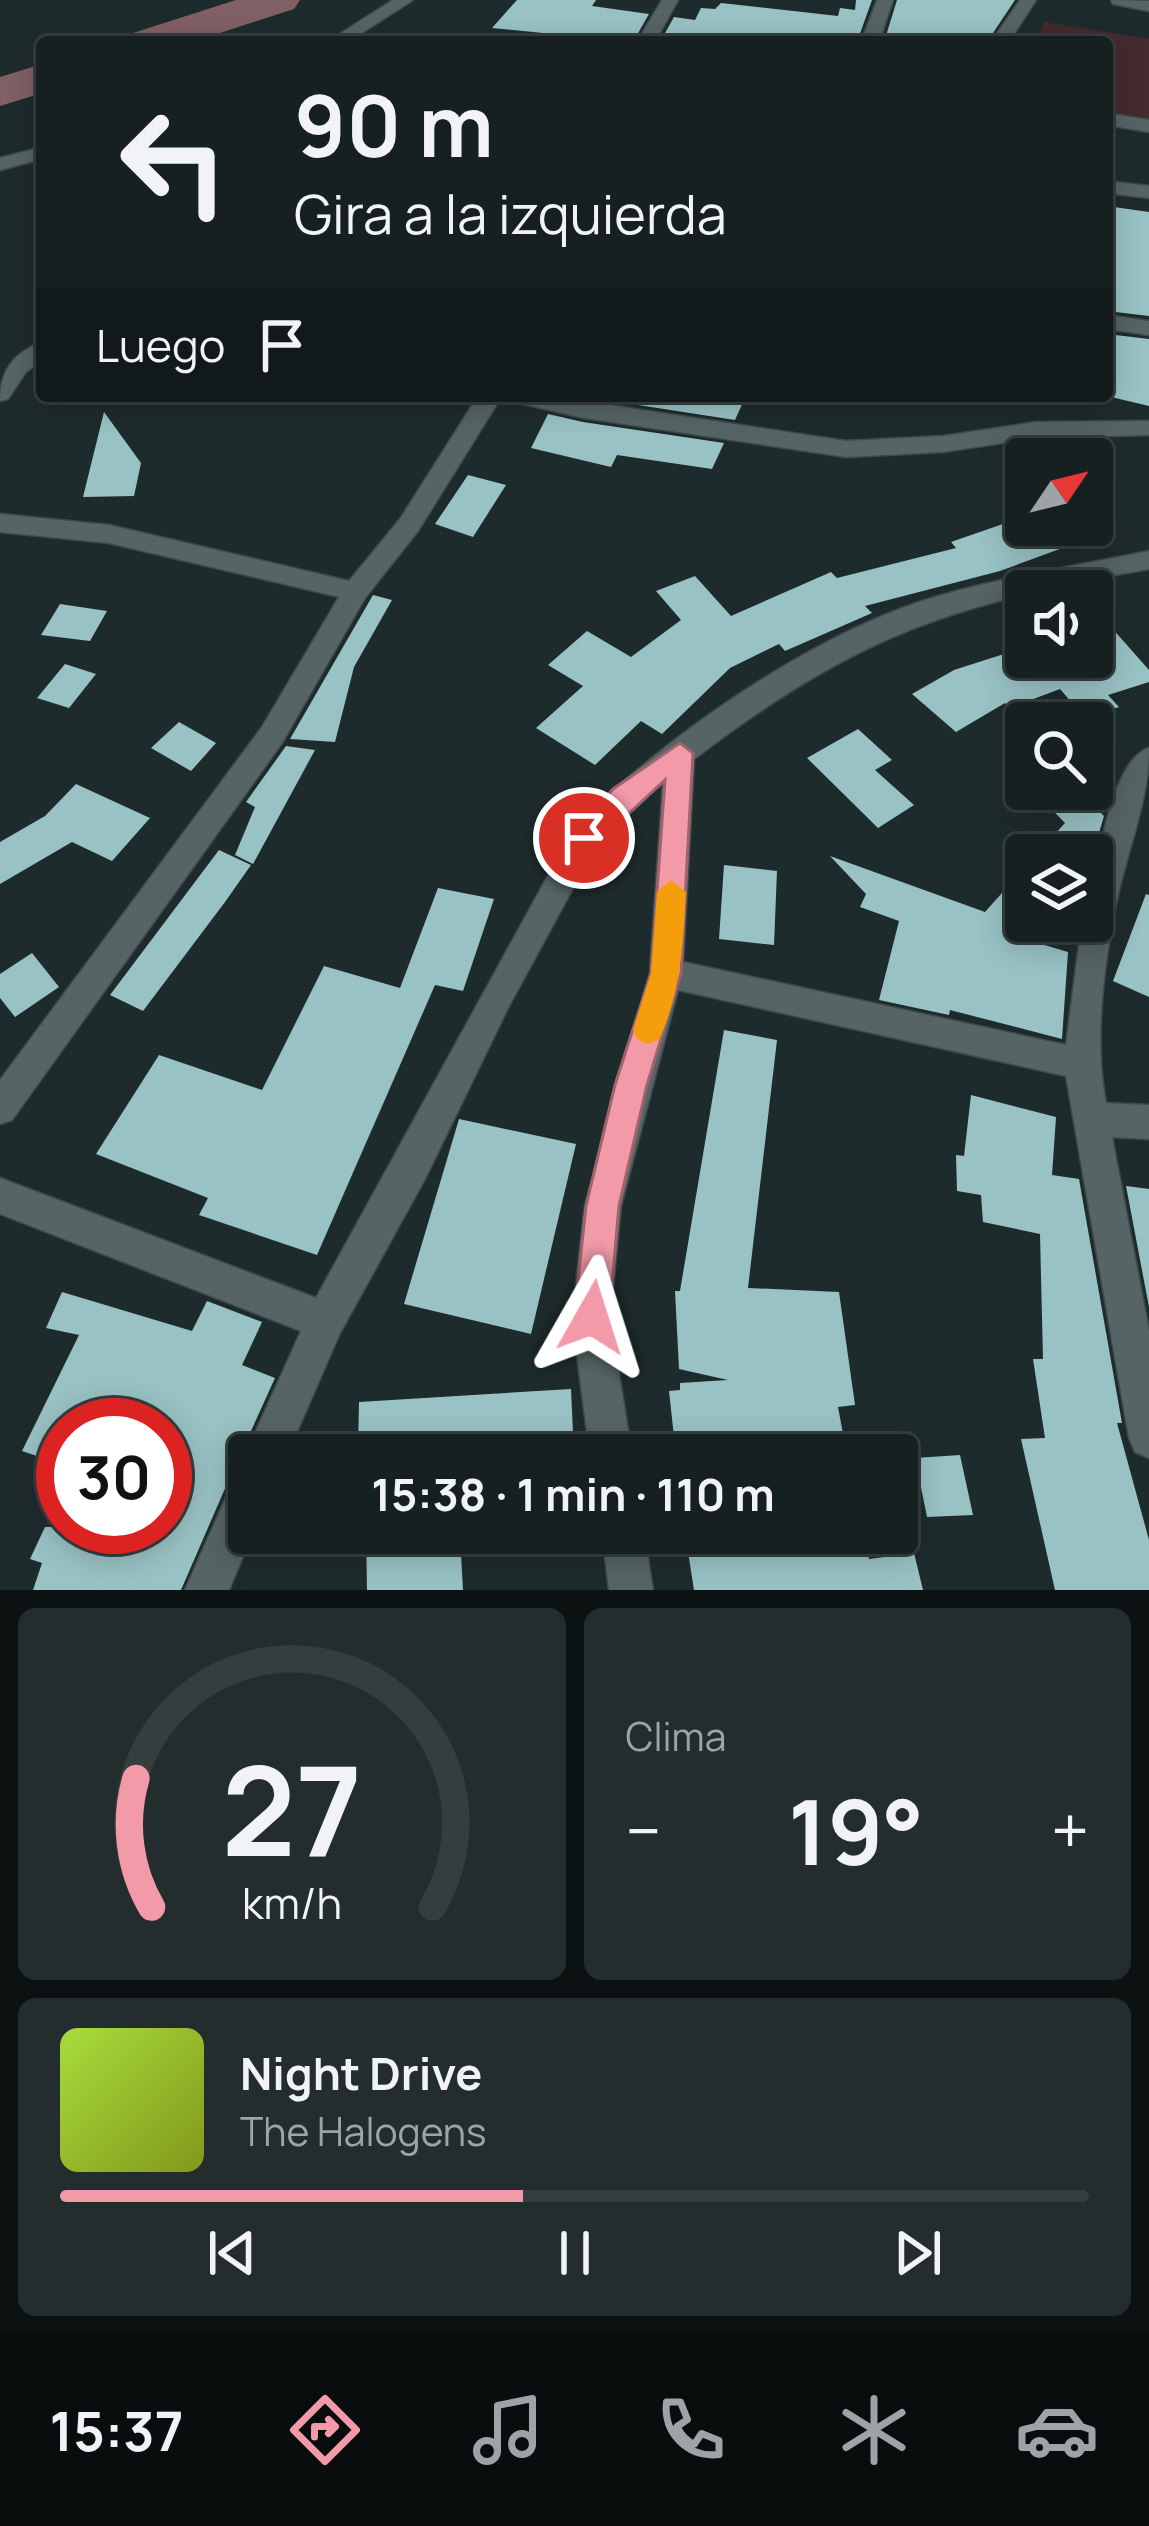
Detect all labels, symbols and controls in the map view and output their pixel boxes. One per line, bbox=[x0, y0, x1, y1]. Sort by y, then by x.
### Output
text: 90 m bbox=[294, 67, 494, 182]
icon: left bbox=[96, 84, 252, 240]
text: Gira a la izquierda bbox=[294, 176, 727, 250]
icon: arrive bbox=[249, 312, 315, 378]
text: Luego bbox=[96, 314, 225, 376]
north arrow bbox=[1005, 438, 1113, 546]
map controls bbox=[1005, 438, 1113, 942]
button: sound bbox=[1005, 570, 1113, 678]
button: search bbox=[1005, 702, 1113, 810]
pin bbox=[533, 787, 635, 889]
icon: arrive bbox=[551, 805, 617, 871]
button: layers bbox=[1005, 834, 1113, 942]
position arrow bbox=[529, 1254, 655, 1380]
speed limit sign: 30 bbox=[36, 1398, 192, 1554]
text: 15:38 · 1 min · 110 m bbox=[371, 1463, 775, 1525]
text: Clima bbox=[626, 1709, 726, 1763]
text: 27 bbox=[221, 1723, 362, 1893]
text: 19° bbox=[788, 1769, 924, 1892]
text: − bbox=[626, 1785, 661, 1875]
text: + bbox=[1051, 1785, 1089, 1875]
text: km/h bbox=[242, 1873, 342, 1932]
text: Night Drive bbox=[240, 2042, 482, 2104]
text: The Halogens bbox=[240, 2104, 487, 2158]
icon: previous bbox=[199, 2220, 265, 2286]
icon: pause bbox=[542, 2220, 608, 2286]
icon: next bbox=[885, 2220, 951, 2286]
icon: directions bbox=[283, 2388, 367, 2472]
icon: music bbox=[466, 2388, 550, 2472]
icon: phone bbox=[649, 2388, 733, 2472]
icon: climate bbox=[832, 2388, 916, 2472]
icon: car bbox=[1015, 2388, 1099, 2472]
text: 15:37 bbox=[50, 2393, 184, 2467]

